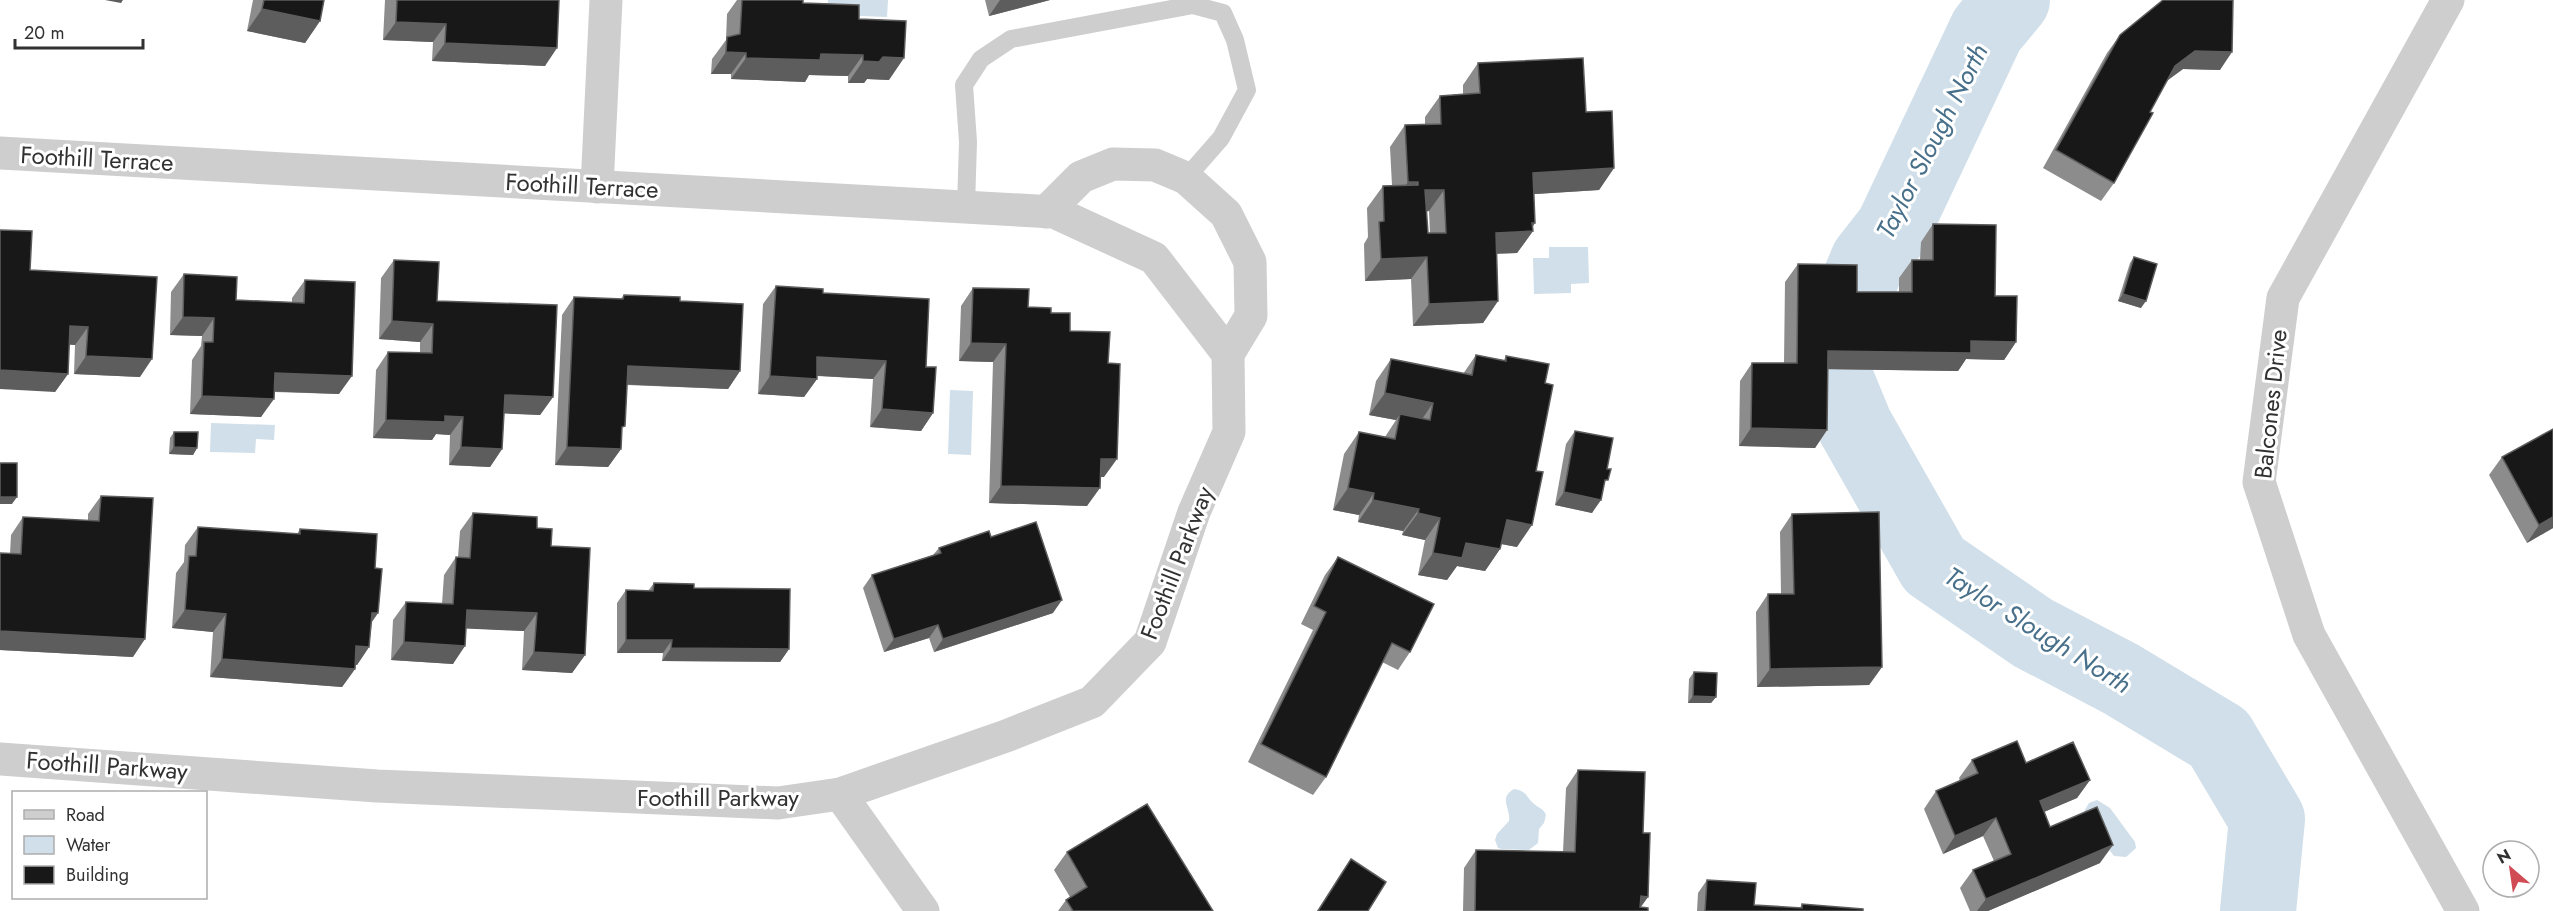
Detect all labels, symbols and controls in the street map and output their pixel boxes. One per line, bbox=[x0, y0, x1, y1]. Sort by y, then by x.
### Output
scale bar bbox=[15, 12, 142, 50]
text: 20 m bbox=[24, 20, 64, 46]
water label: Taylor Slough North bbox=[1867, 37, 1997, 245]
street label: Foothill Terrace bbox=[20, 137, 174, 180]
street label: Foothill Terrace bbox=[505, 164, 659, 207]
street label: Balcones Drive bbox=[2245, 327, 2296, 480]
street label: Foothill Parkway bbox=[1131, 481, 1222, 645]
water label: Taylor Slough North bbox=[1937, 557, 2139, 703]
street label: Foothill Parkway bbox=[25, 742, 189, 789]
street label: Foothill Parkway bbox=[637, 780, 799, 815]
legend bbox=[12, 791, 207, 899]
text: Road bbox=[66, 802, 105, 828]
text: Water bbox=[66, 832, 111, 858]
north arrow bbox=[2481, 839, 2541, 899]
text: N bbox=[2493, 843, 2515, 869]
text: Building bbox=[66, 862, 129, 888]

